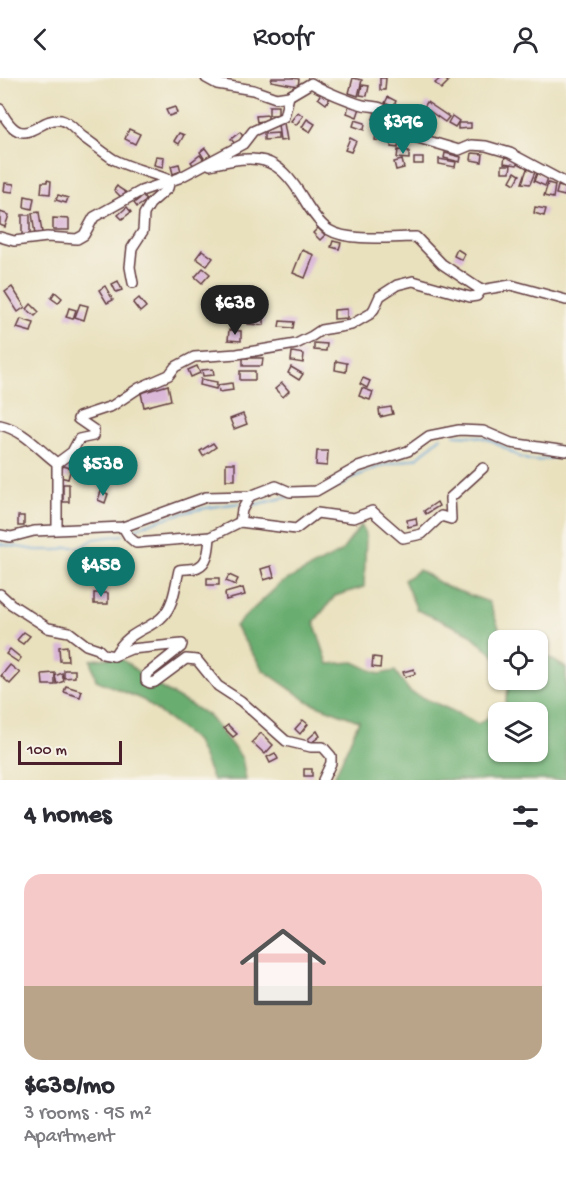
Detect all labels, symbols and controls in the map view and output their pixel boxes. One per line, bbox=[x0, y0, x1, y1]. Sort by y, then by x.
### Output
icon: back bbox=[24, 23, 57, 56]
text: Roofr bbox=[253, 23, 313, 55]
icon: person bbox=[509, 23, 542, 56]
pin: $396 bbox=[367, 104, 439, 155]
text: $396 bbox=[383, 112, 423, 135]
pin: $638 bbox=[199, 285, 271, 336]
text: $638 bbox=[215, 293, 255, 316]
pin: $538 bbox=[67, 446, 139, 497]
text: $538 bbox=[83, 454, 123, 477]
pin: $458 bbox=[65, 547, 137, 598]
text: $458 bbox=[81, 555, 121, 578]
map controls bbox=[488, 630, 548, 762]
button: locate bbox=[488, 630, 548, 690]
button: layers bbox=[488, 702, 548, 762]
scale bar bbox=[18, 738, 122, 766]
text: 100 m bbox=[27, 742, 67, 761]
icon: filters bbox=[509, 800, 542, 833]
text: 4 homes bbox=[24, 801, 111, 832]
icon: home bbox=[229, 913, 337, 1021]
text: $638/mo bbox=[24, 1072, 115, 1103]
text: 3 rooms · 95 m² bbox=[24, 1103, 152, 1126]
text: Apartment bbox=[24, 1126, 114, 1149]

